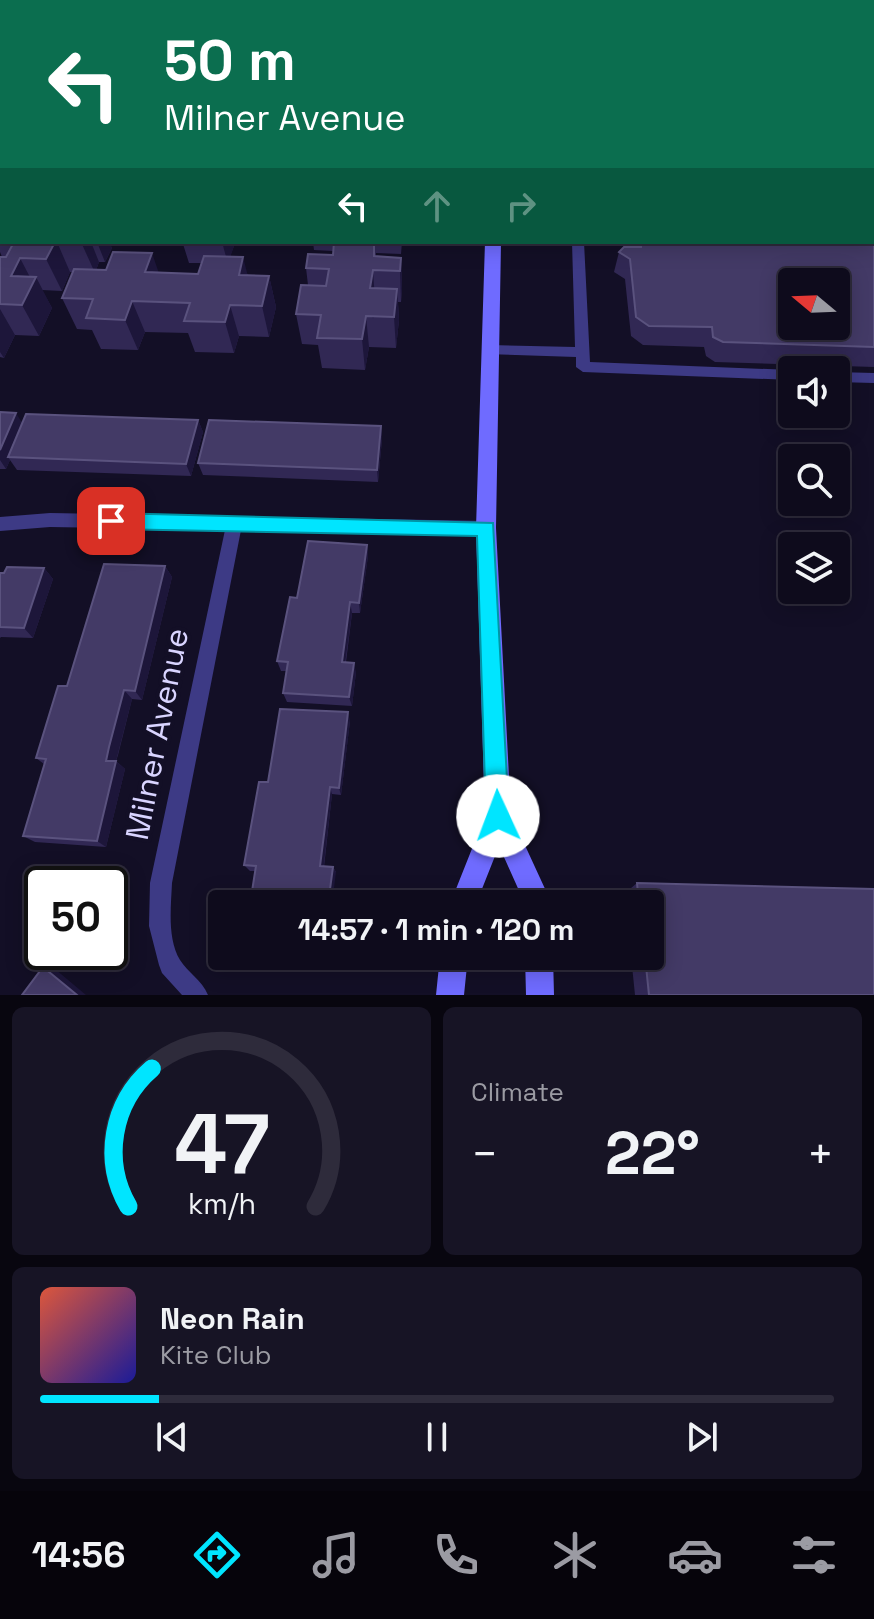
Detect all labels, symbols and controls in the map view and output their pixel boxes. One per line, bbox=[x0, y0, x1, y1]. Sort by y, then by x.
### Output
text: 50 m bbox=[164, 25, 296, 96]
icon: left bbox=[32, 32, 136, 136]
text: Milner Avenue bbox=[164, 95, 406, 141]
icon: left bbox=[331, 184, 375, 228]
icon: ahead bbox=[415, 184, 459, 228]
icon: right bbox=[499, 184, 543, 228]
north arrow bbox=[778, 268, 850, 340]
map controls bbox=[778, 268, 850, 604]
button: sound bbox=[778, 356, 850, 428]
button: search bbox=[778, 444, 850, 516]
pin bbox=[77, 487, 145, 555]
icon: arrive bbox=[89, 499, 133, 543]
button: layers bbox=[778, 532, 850, 604]
street label: Milner Avenue bbox=[117, 625, 197, 843]
position arrow bbox=[456, 774, 540, 858]
speed limit sign: 50 bbox=[24, 866, 128, 970]
text: 14:57 · 1 min · 120 m bbox=[298, 910, 574, 949]
text: Climate bbox=[471, 1075, 564, 1109]
text: 47 bbox=[174, 1091, 269, 1197]
text: 22° bbox=[605, 1115, 700, 1192]
text: − bbox=[471, 1126, 498, 1182]
text: + bbox=[807, 1126, 834, 1182]
text: km/h bbox=[187, 1186, 256, 1222]
text: Neon Rain bbox=[160, 1299, 305, 1338]
text: Kite Club bbox=[160, 1338, 272, 1372]
icon: previous bbox=[150, 1415, 194, 1459]
icon: pause bbox=[415, 1415, 459, 1459]
icon: next bbox=[680, 1415, 724, 1459]
icon: directions bbox=[189, 1527, 245, 1583]
icon: music bbox=[308, 1527, 364, 1583]
icon: phone bbox=[428, 1527, 484, 1583]
icon: climate bbox=[547, 1527, 603, 1583]
icon: car bbox=[667, 1527, 723, 1583]
icon: filters bbox=[786, 1527, 842, 1583]
text: 14:56 bbox=[32, 1532, 125, 1578]

